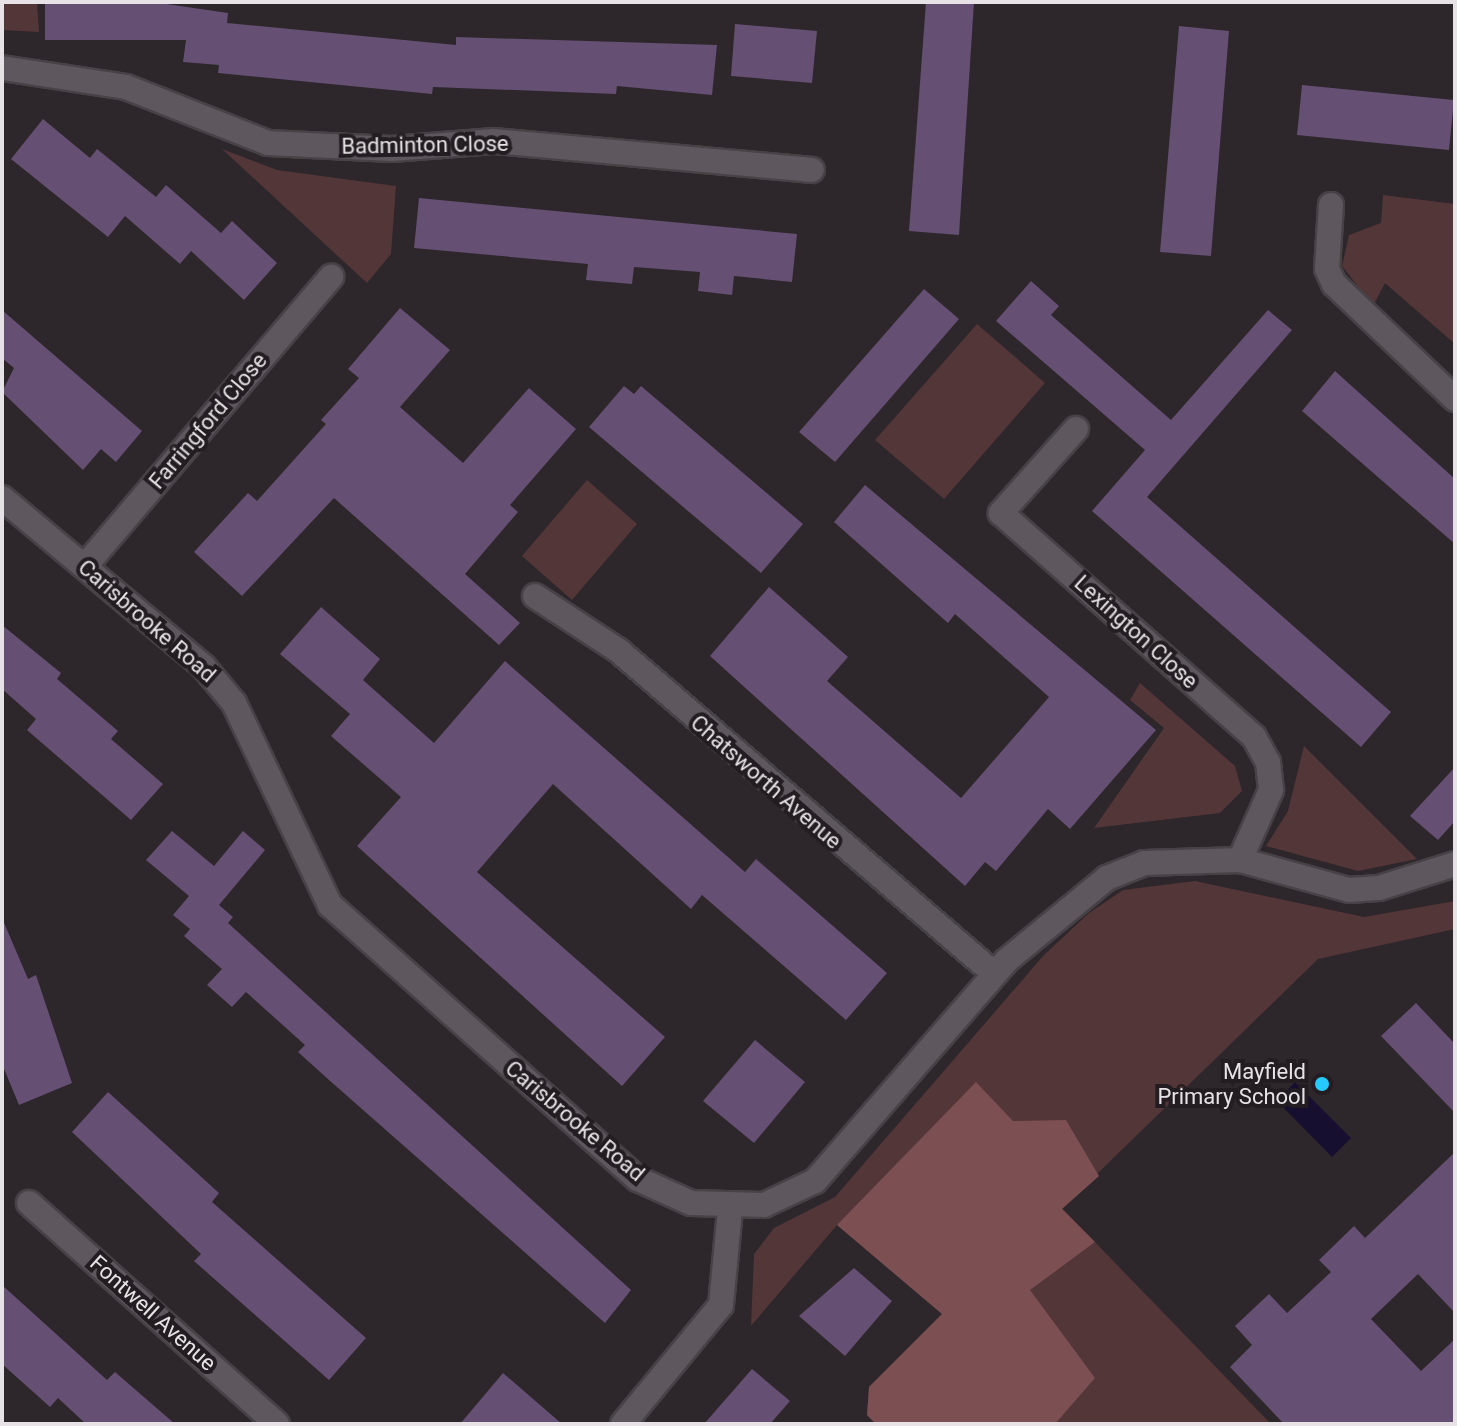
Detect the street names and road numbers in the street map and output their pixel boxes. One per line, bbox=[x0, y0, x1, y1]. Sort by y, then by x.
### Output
street label: Badminton Close bbox=[341, 130, 509, 160]
street label: Farringford Close bbox=[144, 348, 272, 494]
street label: Carisbrooke Road bbox=[73, 554, 221, 688]
street label: Lexington Close bbox=[1069, 570, 1203, 694]
street label: Chatsworth Avenue bbox=[685, 709, 847, 855]
street label: Carisbrooke Road bbox=[500, 1055, 650, 1187]
street label: Fontwell Avenue bbox=[85, 1250, 221, 1376]

